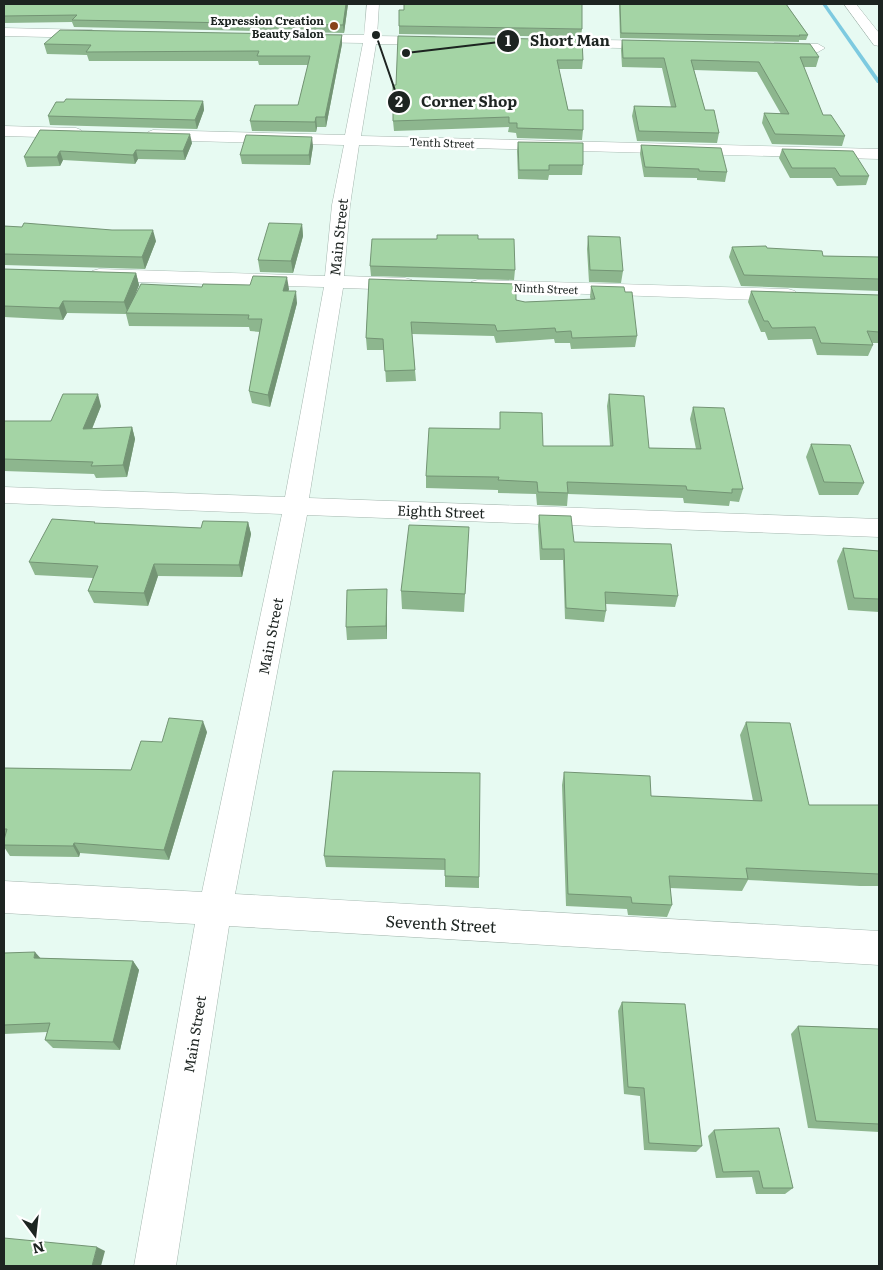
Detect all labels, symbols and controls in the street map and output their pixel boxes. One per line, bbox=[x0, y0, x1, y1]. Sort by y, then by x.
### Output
place label: Expression Creation Beauty Salon bbox=[210, 12, 324, 41]
marker: Expression Creation Beauty Salon bbox=[328, 20, 340, 32]
callout: Short Man bbox=[495, 26, 620, 56]
text: 1 bbox=[505, 28, 511, 51]
text: Short Man bbox=[530, 28, 611, 51]
callout: Corner Shop bbox=[386, 87, 527, 117]
text: 2 bbox=[395, 89, 403, 112]
text: Corner Shop bbox=[421, 89, 517, 112]
street label: Tenth Street bbox=[409, 133, 475, 151]
street label: Main Street bbox=[324, 197, 352, 277]
street label: Ninth Street bbox=[513, 279, 579, 297]
street label: Eighth Street bbox=[397, 499, 486, 523]
street label: Main Street bbox=[253, 595, 287, 676]
street label: Seventh Street bbox=[385, 908, 498, 938]
street label: Main Street bbox=[178, 994, 210, 1074]
north arrow bbox=[10, 1210, 60, 1260]
text: N bbox=[30, 1237, 47, 1260]

